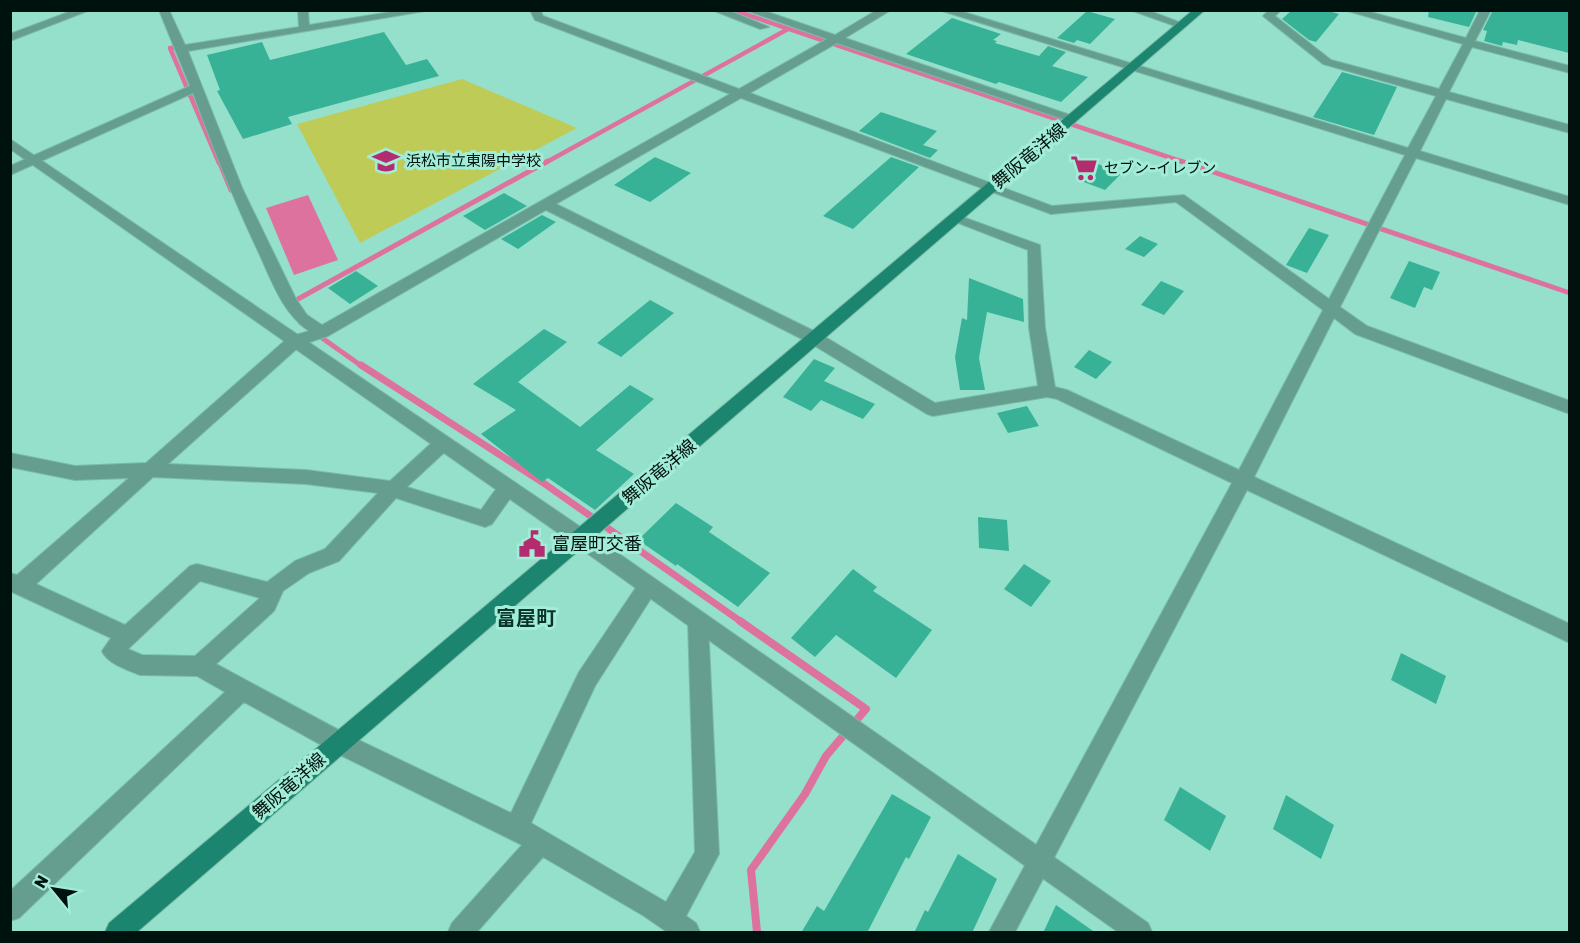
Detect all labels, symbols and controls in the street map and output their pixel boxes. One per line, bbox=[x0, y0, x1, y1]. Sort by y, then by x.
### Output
street label: 舞阪竜洋線 bbox=[987, 119, 1071, 193]
school or university icon: 浜松市立東陽中学校 bbox=[371, 146, 401, 176]
place label: 浜松市立東陽中学校 bbox=[406, 152, 541, 170]
supermarket icon: セブン-イレブン bbox=[1069, 153, 1099, 183]
place label: セブン-イレブン bbox=[1104, 159, 1216, 177]
street label: 舞阪竜洋線 bbox=[617, 435, 701, 509]
public building icon: 富屋町交番 bbox=[517, 529, 547, 559]
place label: 富屋町交番 bbox=[552, 533, 642, 555]
district label: 富屋町 bbox=[496, 606, 556, 630]
street label: 舞阪竜洋線 bbox=[248, 748, 330, 824]
north arrow bbox=[24, 859, 84, 919]
text: N bbox=[30, 872, 53, 891]

